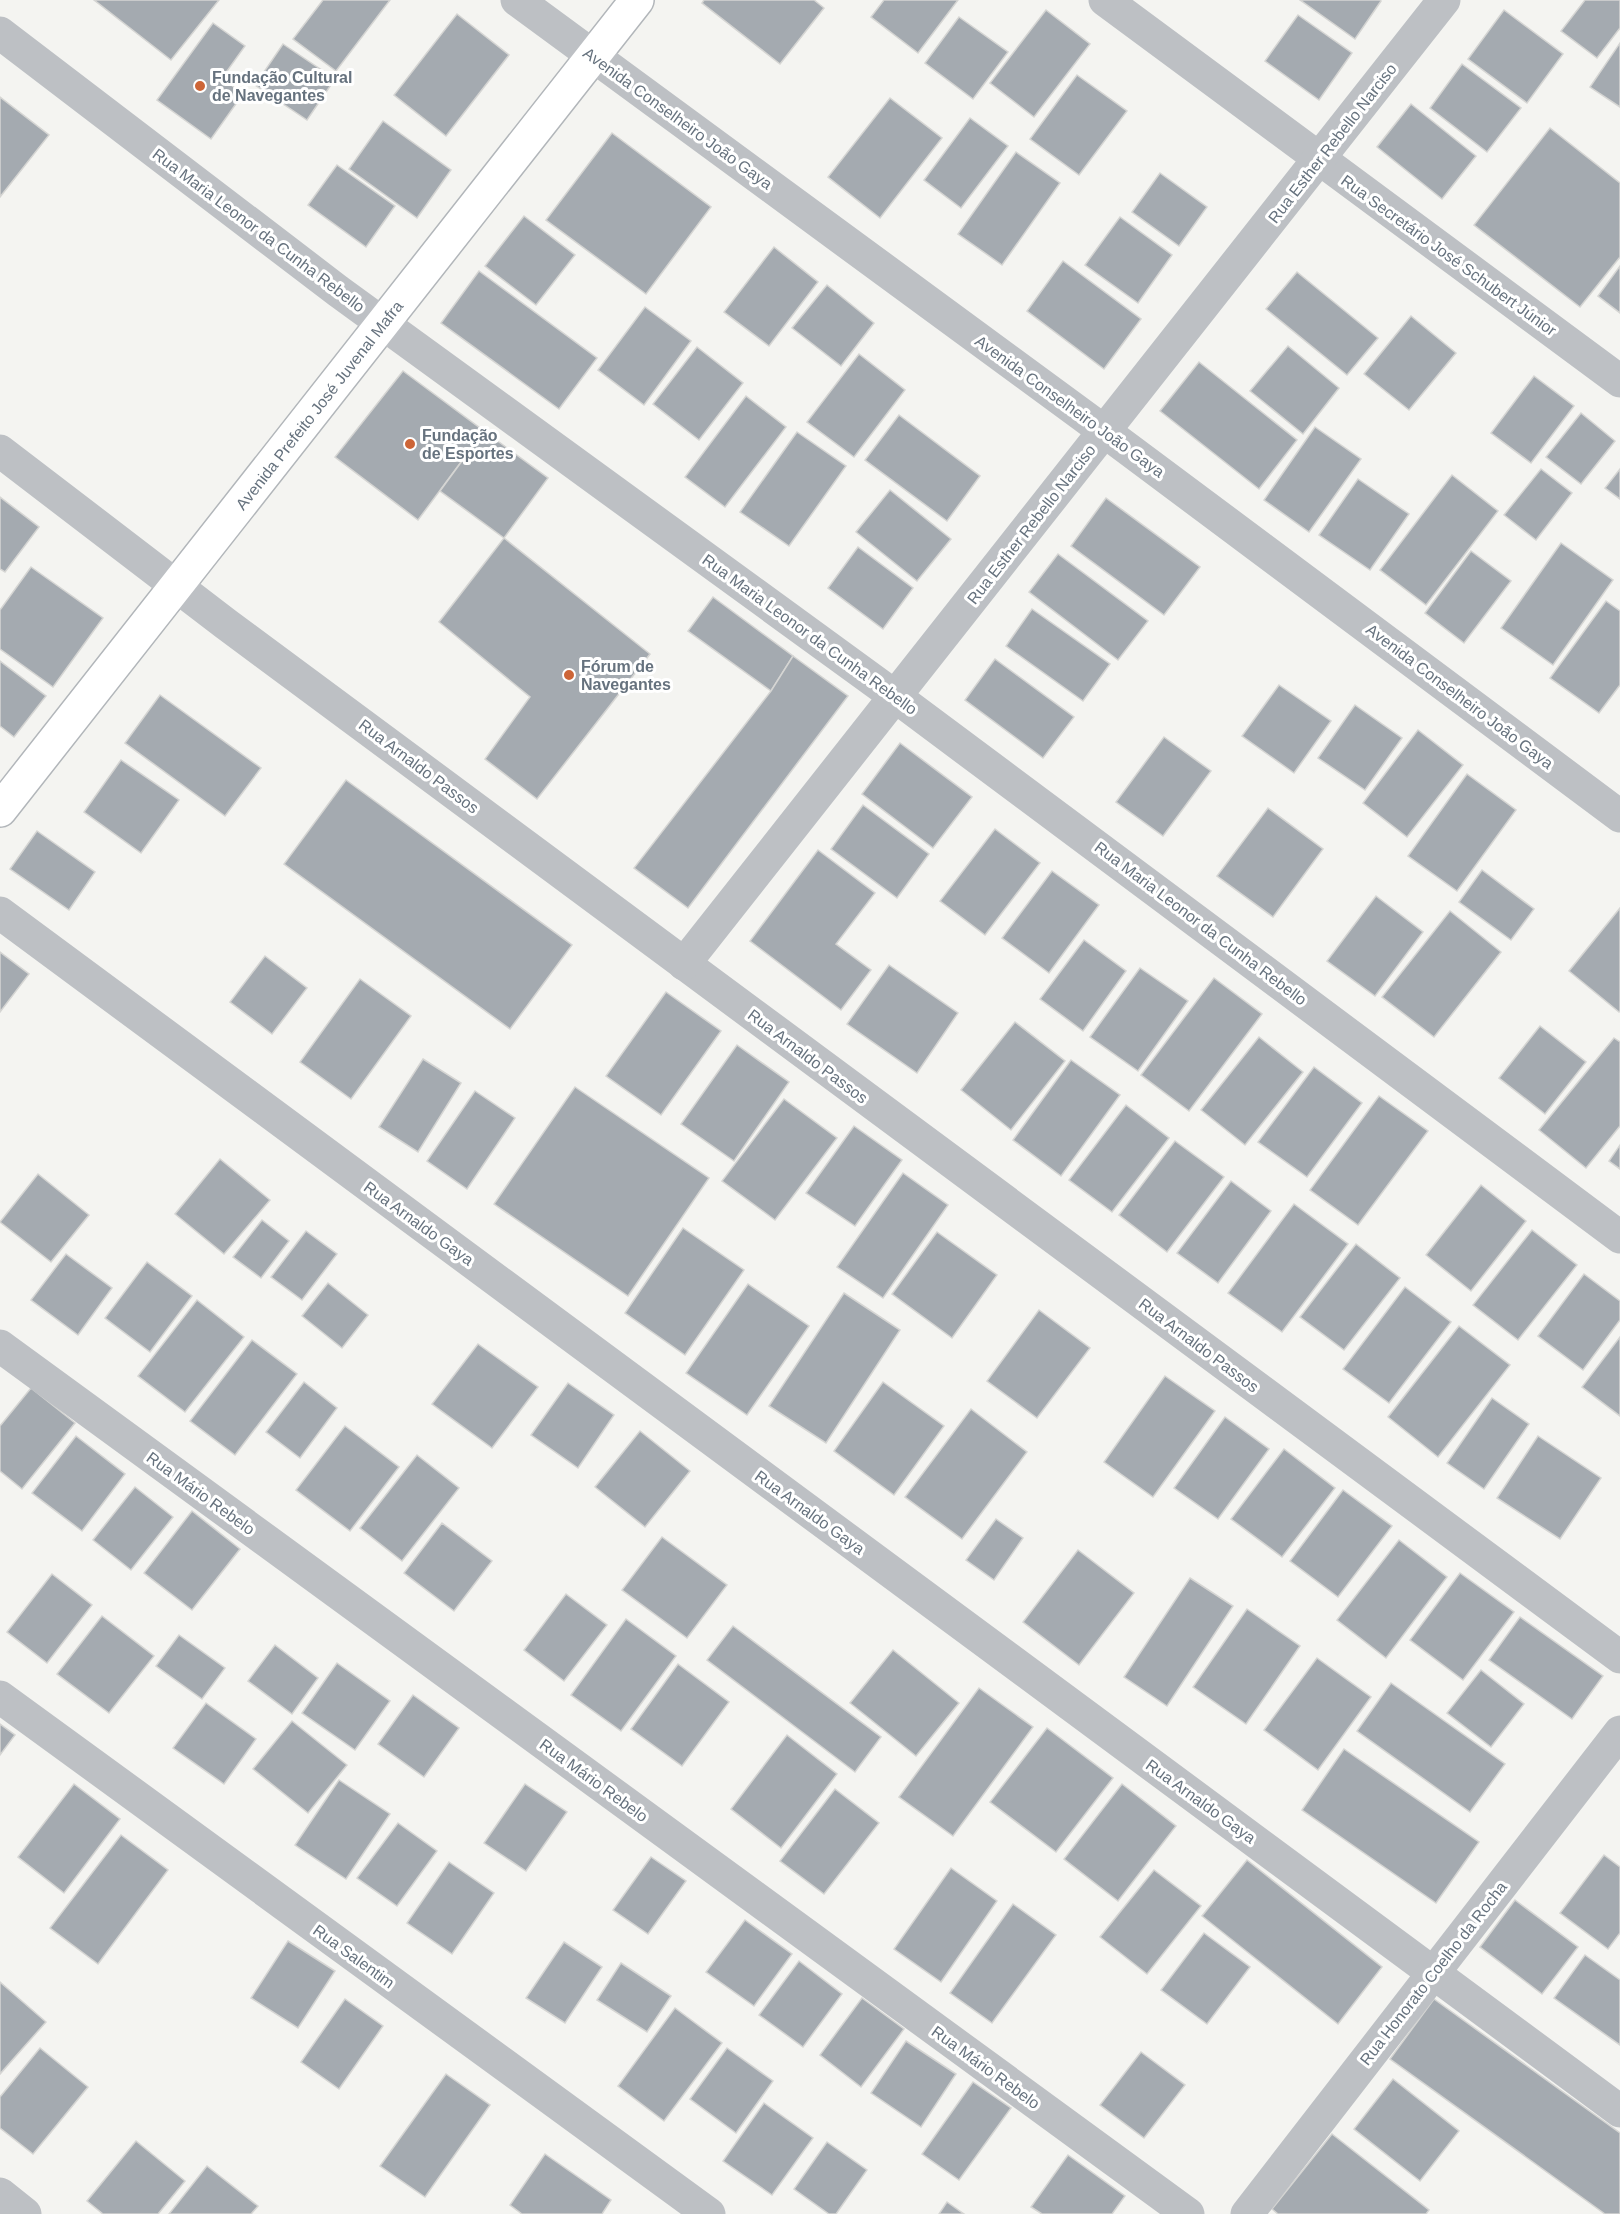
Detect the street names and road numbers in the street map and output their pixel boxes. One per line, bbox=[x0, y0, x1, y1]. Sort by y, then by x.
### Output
street label: Avenida Conselheiro João Gaya bbox=[580, 44, 775, 193]
street label: Rua Esther Rebello Narciso bbox=[1265, 60, 1400, 226]
street label: Rua Maria Leonor da Cunha Rebello bbox=[150, 145, 368, 316]
street label: Rua Secretário José Schubert Júnior bbox=[1338, 172, 1560, 340]
street label: Avenida Prefeito José Juvenal Mafra bbox=[233, 297, 406, 513]
street label: Avenida Conselheiro João Gaya bbox=[972, 332, 1167, 481]
street label: Rua Esther Rebello Narciso bbox=[964, 441, 1099, 607]
street label: Rua Maria Leonor da Cunha Rebello bbox=[699, 551, 920, 718]
street label: Avenida Conselheiro João Gaya bbox=[1363, 621, 1556, 772]
street label: Rua Arnaldo Passos bbox=[356, 716, 482, 817]
street label: Rua Maria Leonor da Cunha Rebello bbox=[1092, 838, 1310, 1009]
street label: Rua Arnaldo Passos bbox=[745, 1006, 871, 1107]
street label: Rua Arnaldo Gaya bbox=[361, 1178, 477, 1269]
street label: Rua Arnaldo Passos bbox=[1136, 1295, 1262, 1396]
street label: Rua Mário Rebelo bbox=[144, 1449, 258, 1538]
street label: Rua Arnaldo Gaya bbox=[752, 1467, 868, 1558]
street label: Rua Mário Rebelo bbox=[537, 1736, 651, 1825]
street label: Rua Arnaldo Gaya bbox=[1143, 1756, 1259, 1847]
street label: Rua Honorato Coelho da Rocha bbox=[1357, 1878, 1510, 2068]
street label: Rua Salentim bbox=[310, 1921, 398, 1992]
street label: Rua Mário Rebelo bbox=[929, 2023, 1043, 2112]

